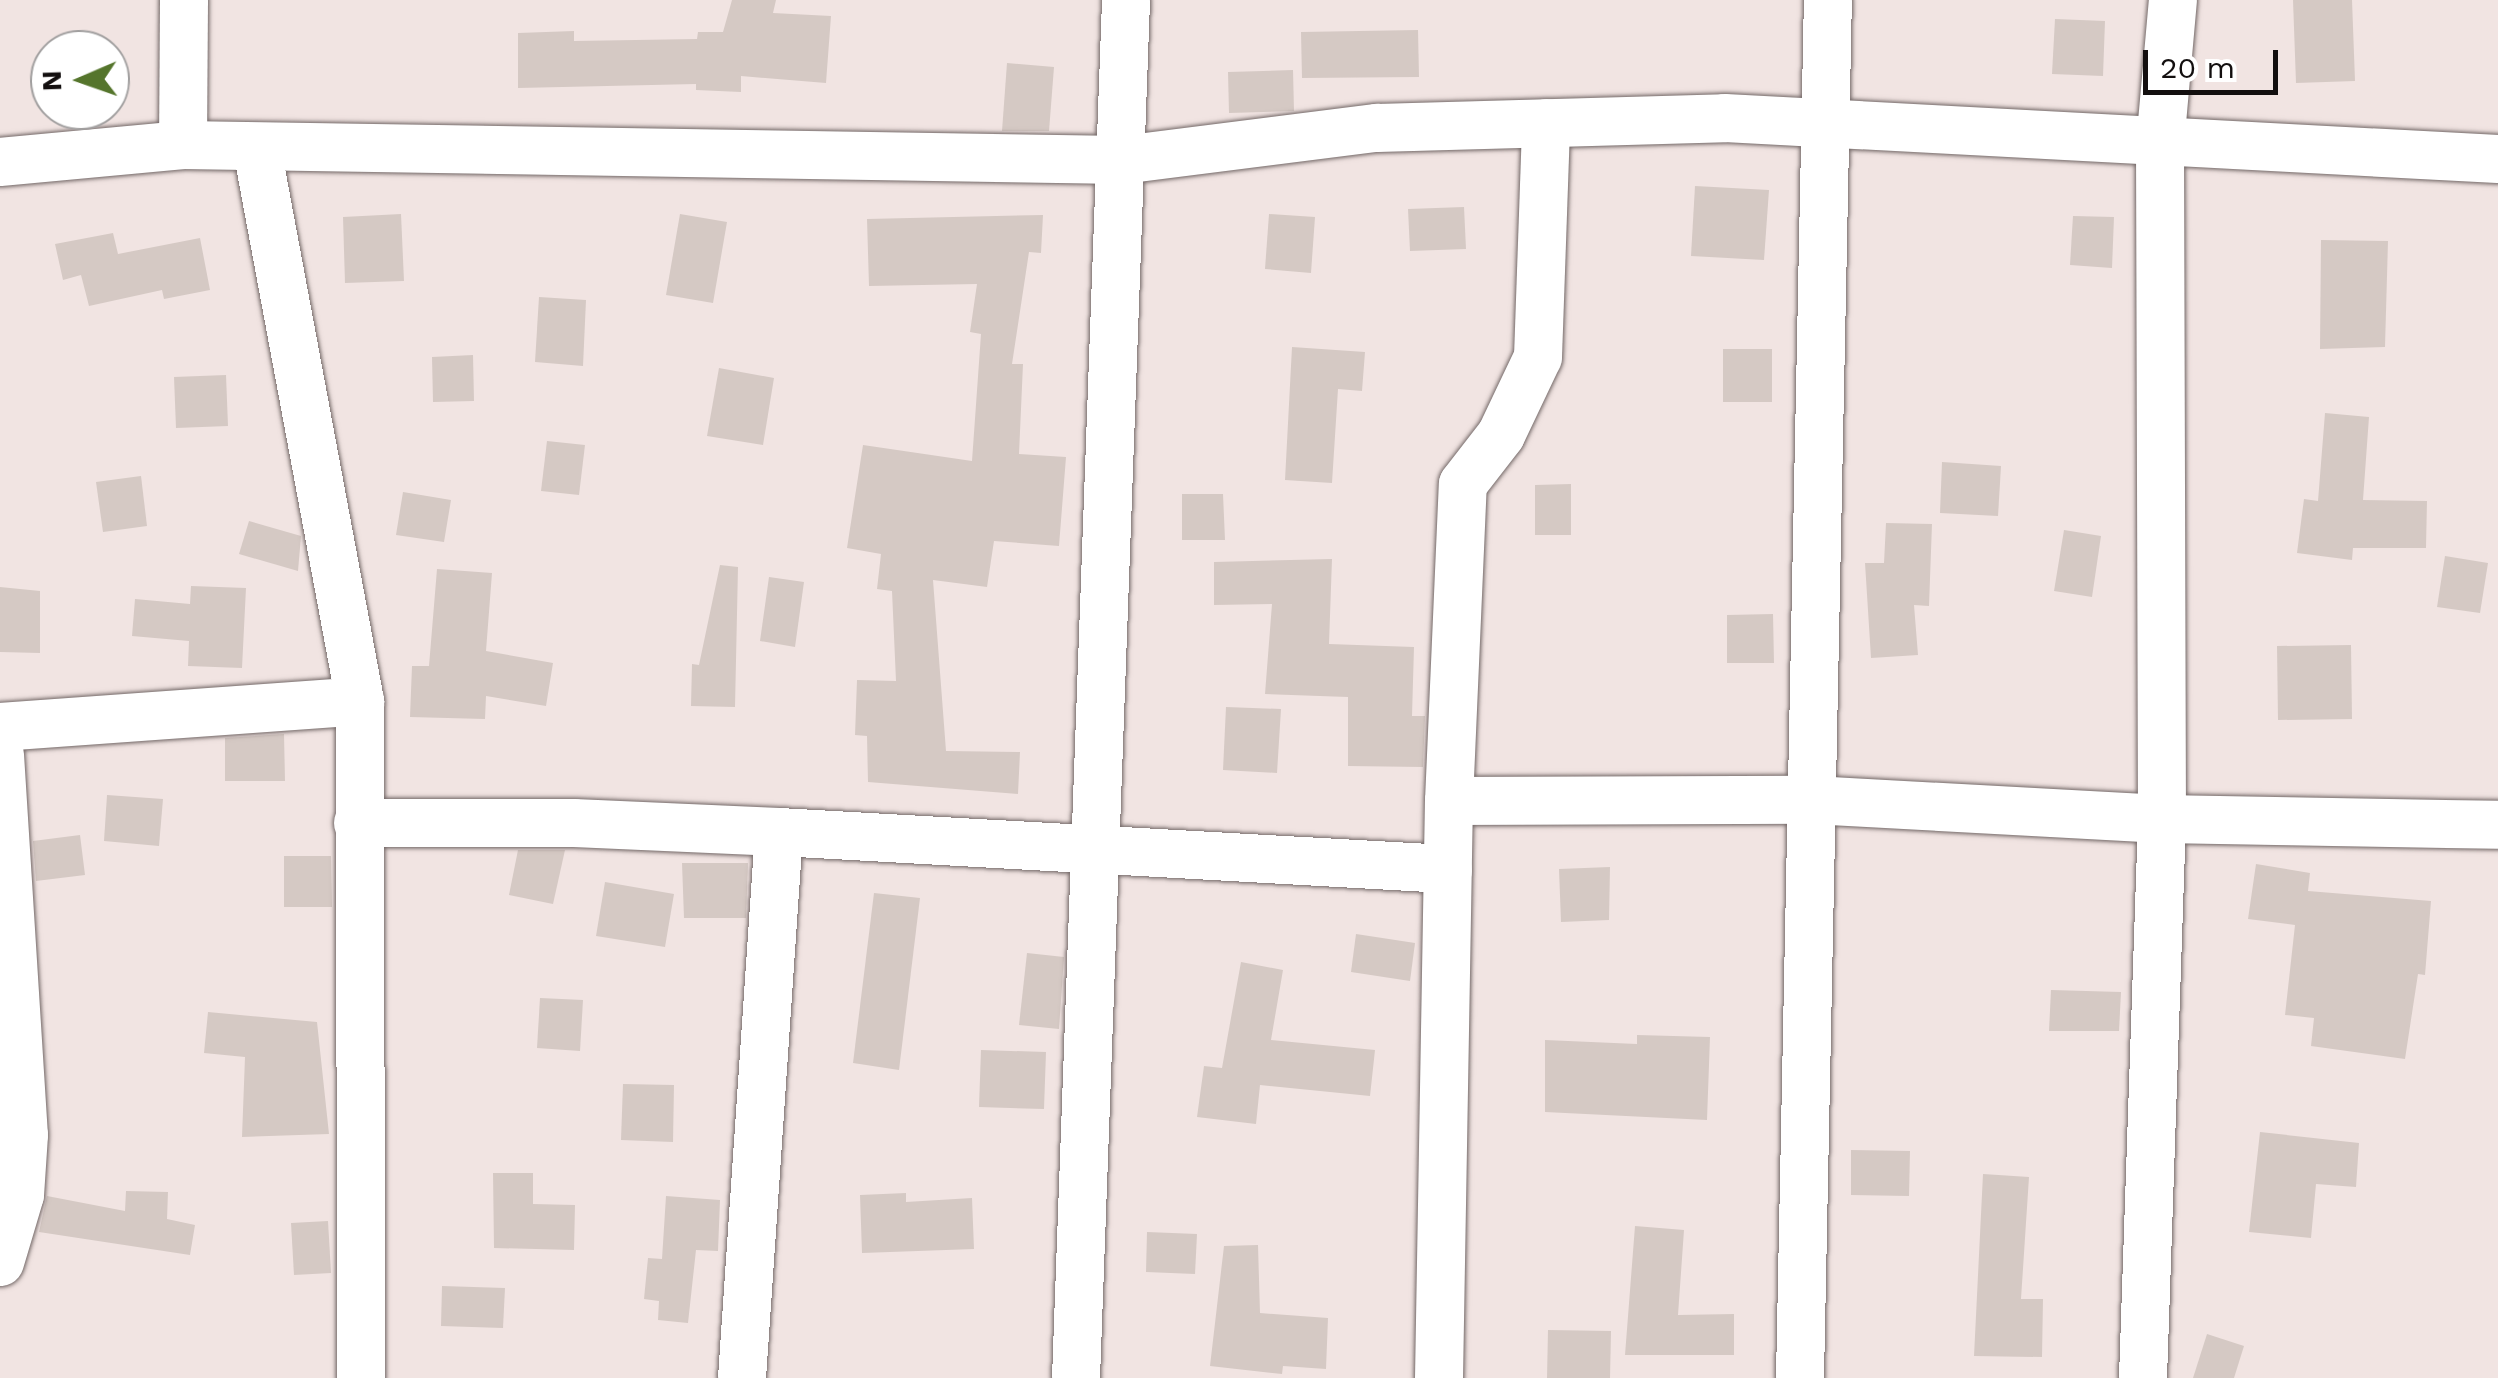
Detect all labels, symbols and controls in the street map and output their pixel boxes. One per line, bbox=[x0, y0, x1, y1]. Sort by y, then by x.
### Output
north arrow bbox=[30, 30, 130, 130]
scale bar bbox=[2148, 30, 2283, 92]
text: 20 m bbox=[2160, 50, 2235, 85]
text: N bbox=[35, 70, 68, 92]

